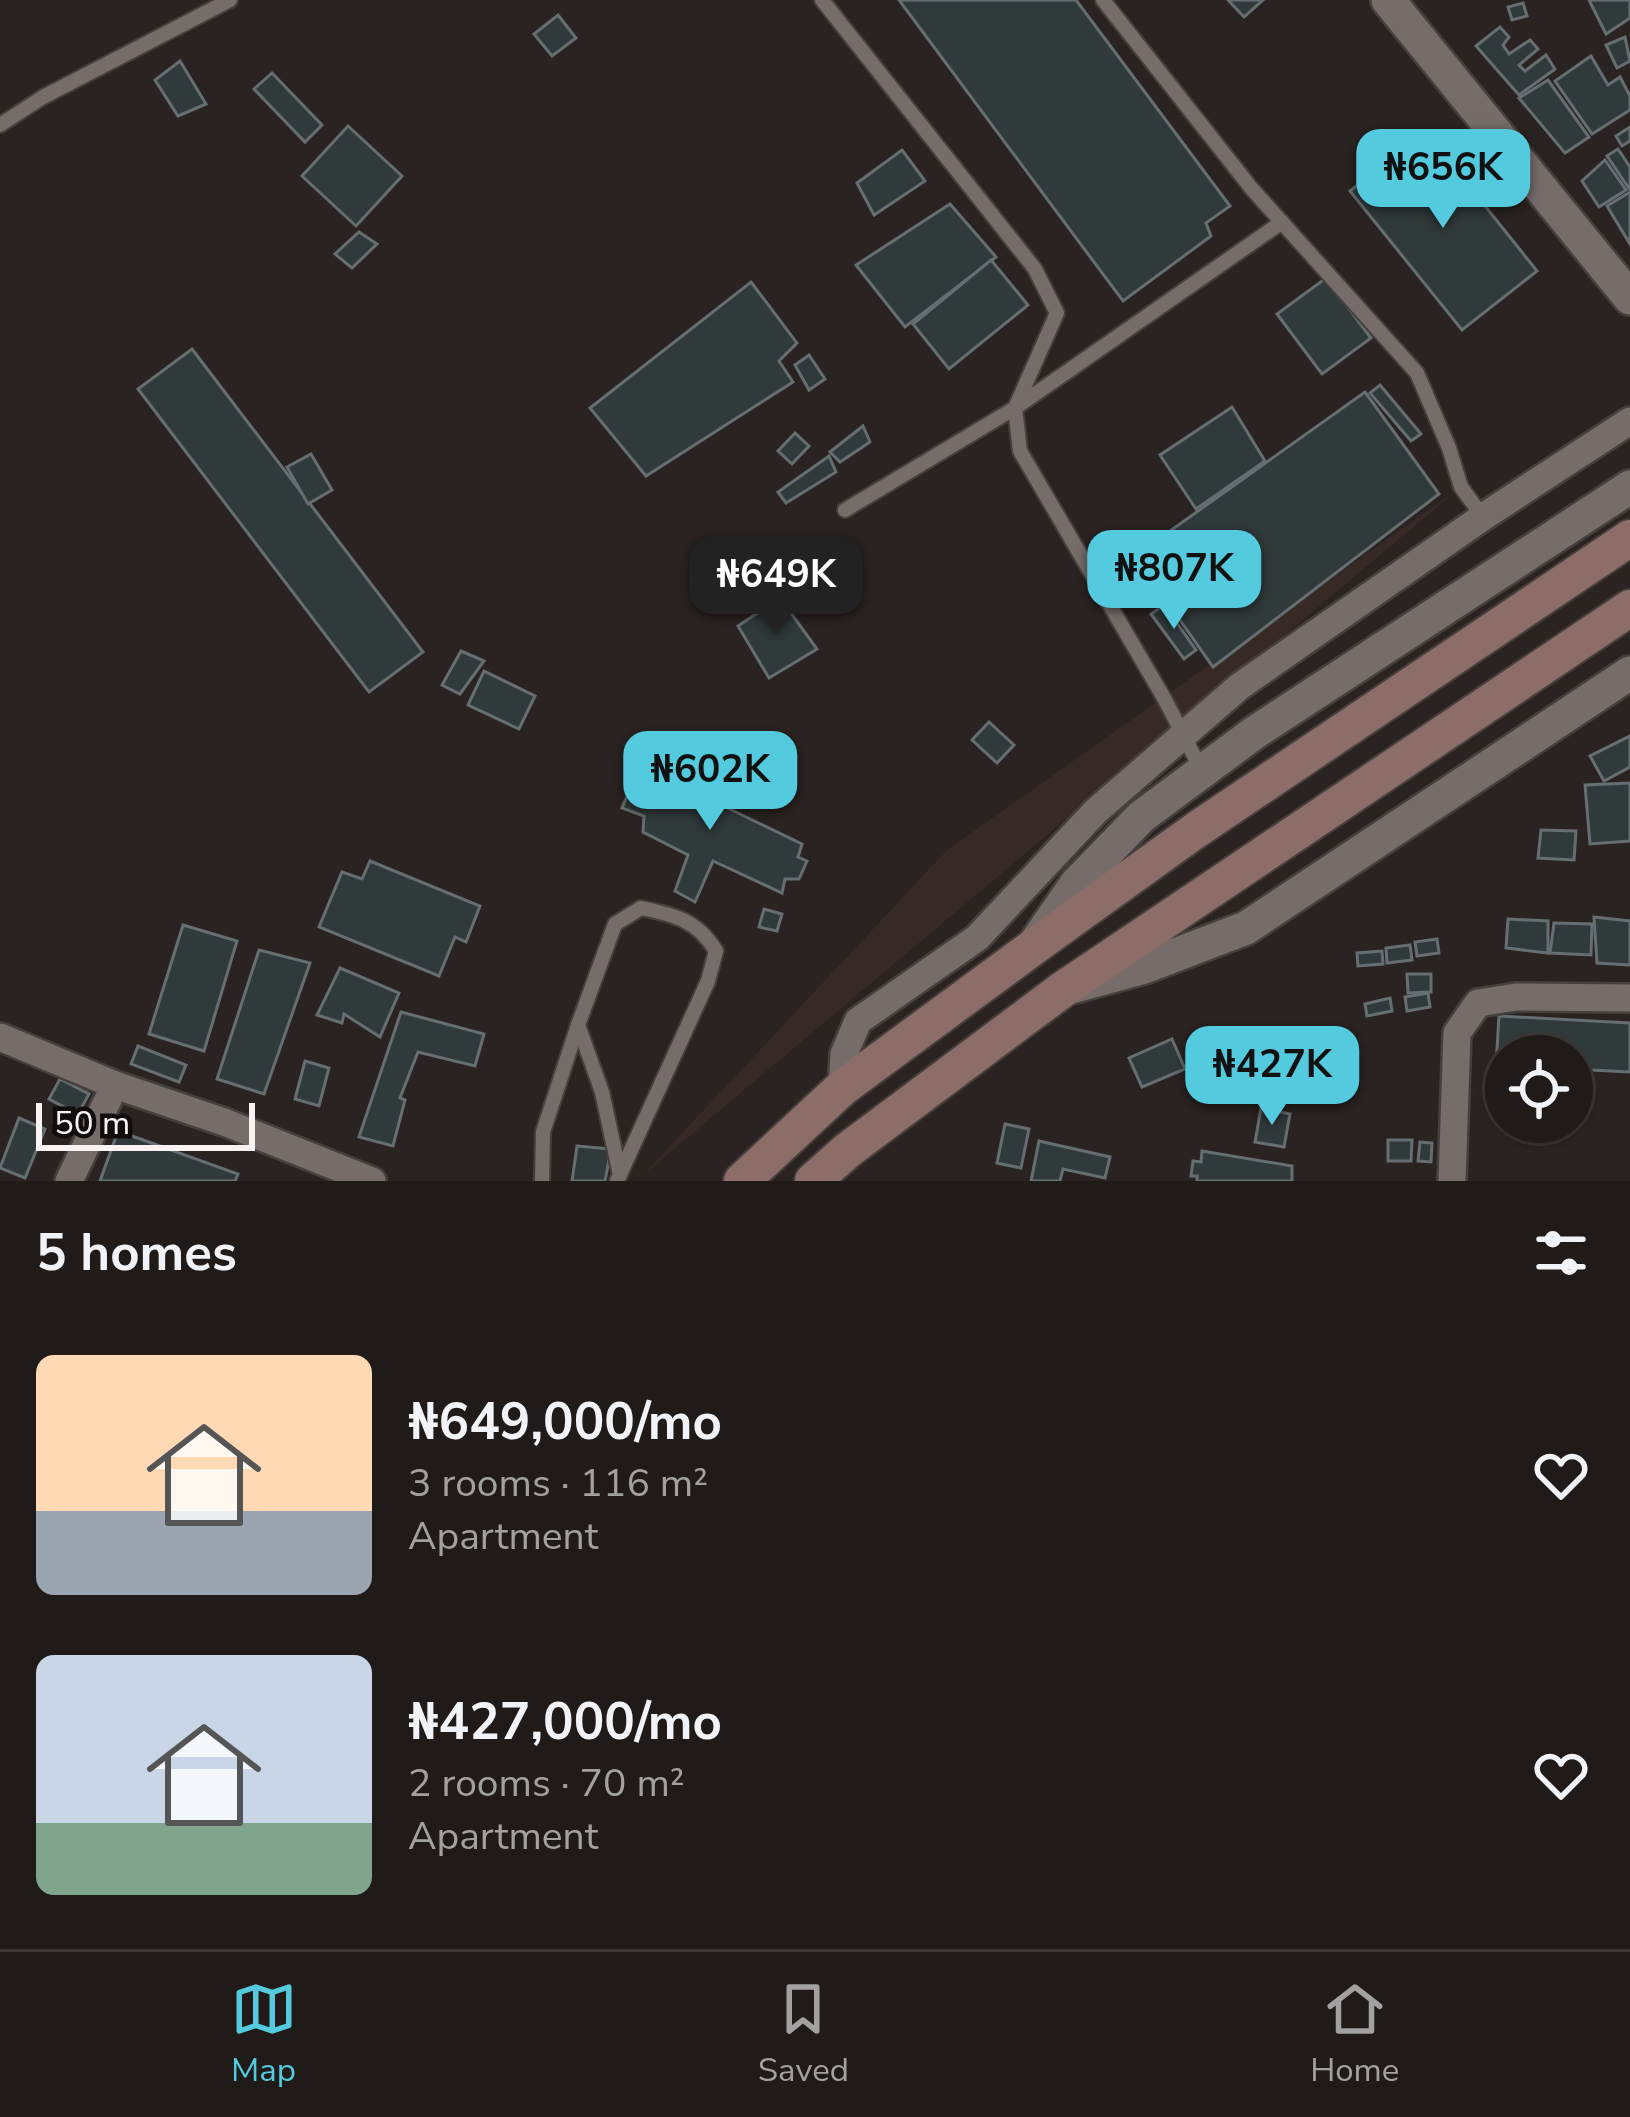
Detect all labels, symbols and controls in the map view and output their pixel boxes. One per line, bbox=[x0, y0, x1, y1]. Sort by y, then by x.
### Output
pin: ₦656K bbox=[1359, 129, 1527, 231]
text: ₦656K bbox=[1383, 141, 1503, 194]
pin: ₦807K bbox=[1090, 530, 1258, 632]
pin: ₦649K bbox=[692, 536, 860, 638]
text: ₦807K bbox=[1114, 542, 1234, 595]
text: ₦649K bbox=[716, 548, 836, 601]
pin: ₦602K bbox=[626, 731, 794, 833]
text: ₦602K bbox=[650, 743, 770, 796]
pin: ₦427K bbox=[1188, 1026, 1356, 1128]
map controls bbox=[1485, 1035, 1593, 1143]
button: locate bbox=[1485, 1035, 1593, 1143]
text: ₦427K bbox=[1212, 1038, 1332, 1091]
scale bar bbox=[36, 1097, 255, 1150]
text: 50 m bbox=[54, 1101, 130, 1146]
text: 5 homes bbox=[36, 1218, 237, 1288]
icon: filters bbox=[1528, 1220, 1594, 1286]
text: ₦649,000/mo bbox=[408, 1387, 722, 1457]
icon: home bbox=[132, 1403, 276, 1547]
icon: heart bbox=[1528, 1442, 1594, 1508]
text: 3 rooms · 116 m² bbox=[408, 1457, 708, 1510]
text: Apartment bbox=[408, 1510, 598, 1563]
text: ₦427,000/mo bbox=[408, 1687, 722, 1757]
icon: home bbox=[132, 1703, 276, 1847]
icon: heart bbox=[1528, 1742, 1594, 1808]
text: 2 rooms · 70 m² bbox=[408, 1757, 685, 1810]
text: Apartment bbox=[408, 1810, 598, 1863]
tab: Map bbox=[231, 1976, 297, 2093]
tab: Saved bbox=[758, 1976, 849, 2093]
tab: Home bbox=[1310, 1976, 1399, 2093]

